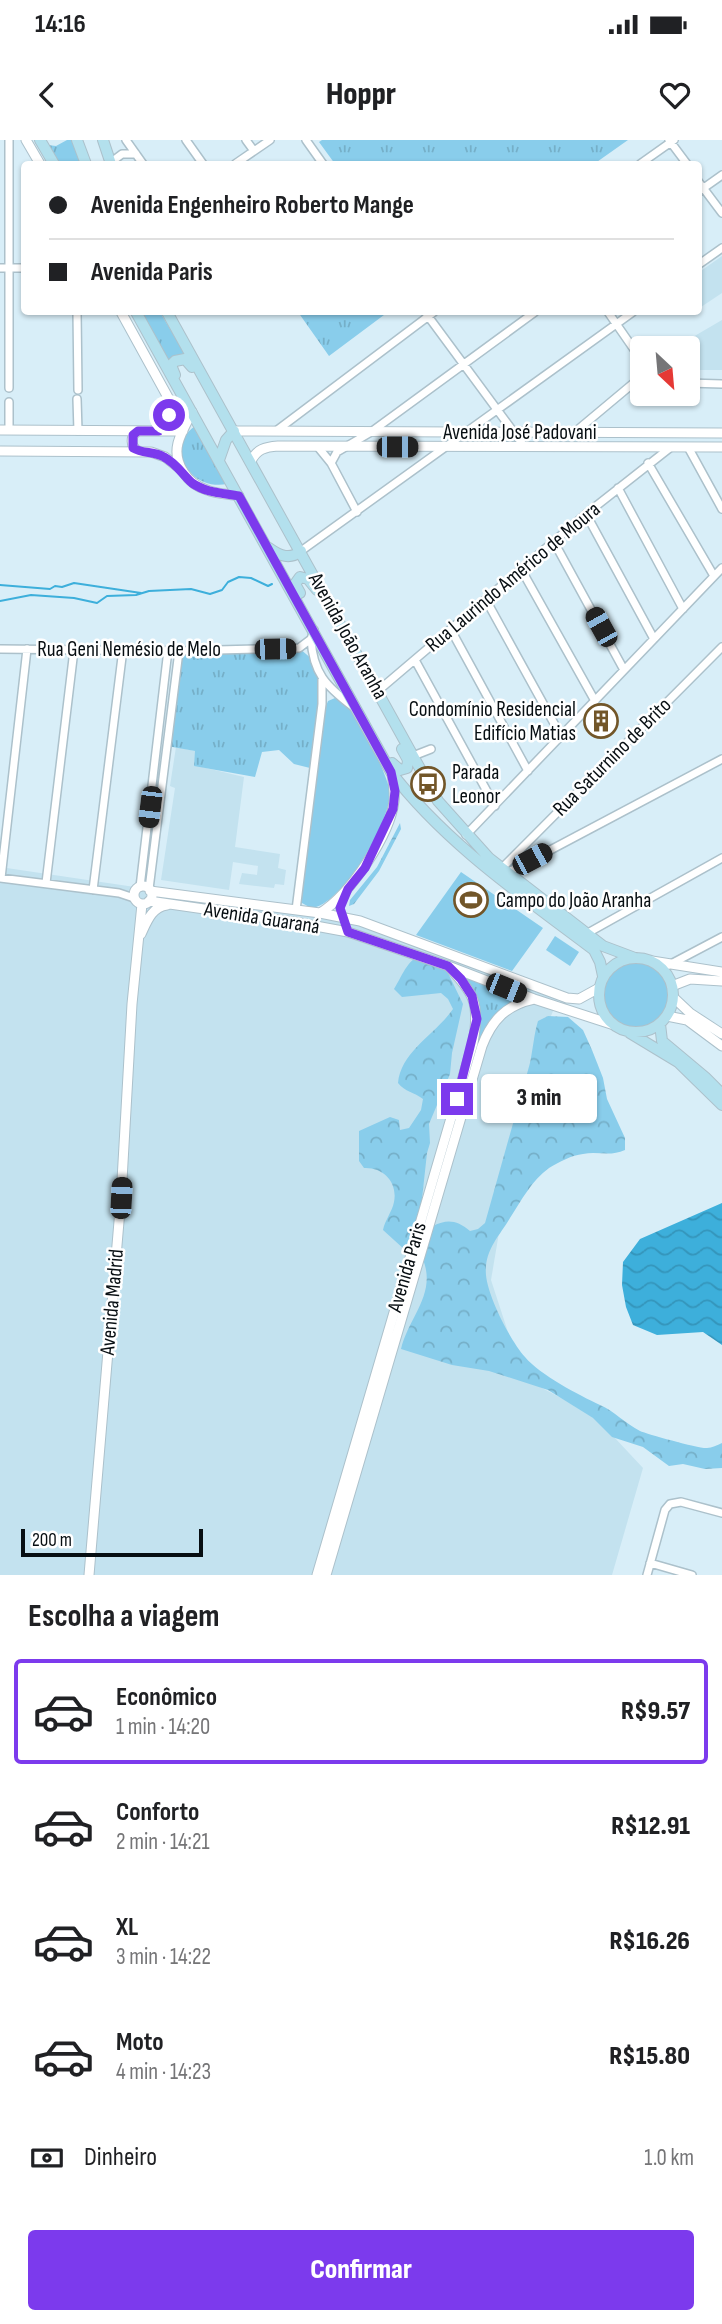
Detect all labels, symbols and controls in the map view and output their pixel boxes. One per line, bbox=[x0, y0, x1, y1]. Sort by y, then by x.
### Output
text: 14:16 bbox=[35, 9, 86, 40]
text: Hoppr bbox=[326, 75, 396, 114]
icon: back bbox=[28, 76, 66, 114]
icon: heart bbox=[656, 76, 694, 114]
text: Avenida Engenheiro Roberto Mange bbox=[91, 190, 414, 221]
text: Avenida Paris bbox=[91, 257, 213, 288]
north arrow bbox=[630, 336, 700, 406]
map controls bbox=[630, 336, 700, 406]
route start bbox=[153, 399, 185, 431]
street label: Avenida José Padovani bbox=[442, 420, 597, 445]
car bbox=[377, 437, 419, 458]
street label: Rua Laurindo Américo de Moura bbox=[421, 497, 605, 657]
street label: Avenida João Aranha bbox=[303, 568, 393, 704]
car bbox=[582, 604, 621, 650]
street label: Rua Geni Nemésio de Melo bbox=[37, 637, 221, 662]
car bbox=[254, 638, 297, 660]
street label: Rua Saturnino de Brito bbox=[548, 693, 676, 821]
place label: Condomínio Residencial Edifício Matias bbox=[409, 697, 576, 746]
building icon: Condomínio Residencial Edifício Matias bbox=[582, 702, 620, 740]
place label: Parada Leonor bbox=[452, 760, 500, 809]
bus stop icon: Parada Leonor bbox=[409, 765, 447, 803]
car bbox=[138, 785, 163, 829]
car bbox=[509, 840, 556, 878]
sports icon: Campo do João Aranha bbox=[452, 881, 490, 919]
place label: Campo do João Aranha bbox=[496, 888, 651, 913]
street label: Avenida Guaraná bbox=[202, 896, 321, 939]
car bbox=[483, 970, 530, 1006]
callout: 3 min bbox=[482, 1074, 597, 1124]
route end bbox=[441, 1083, 473, 1115]
text: 3 min bbox=[517, 1084, 561, 1112]
car bbox=[110, 1176, 133, 1220]
street label: Avenida Paris bbox=[382, 1219, 432, 1316]
street label: Avenida Madrid bbox=[95, 1248, 129, 1357]
scale bar bbox=[21, 1526, 203, 1558]
text: 200 m bbox=[32, 1529, 72, 1552]
text: Escolha a viagem bbox=[28, 1597, 220, 1636]
icon: car bbox=[32, 1680, 95, 1743]
text: Econômico bbox=[116, 1682, 217, 1713]
text: R$9.57 bbox=[621, 1696, 690, 1727]
text: 1 min · 14:20 bbox=[116, 1713, 210, 1741]
icon: car bbox=[32, 1795, 95, 1858]
text: Conforto bbox=[116, 1797, 199, 1828]
text: R$12.91 bbox=[611, 1811, 690, 1842]
text: 2 min · 14:21 bbox=[116, 1828, 210, 1856]
icon: car bbox=[32, 1910, 95, 1973]
text: XL bbox=[116, 1912, 138, 1943]
text: R$16.26 bbox=[609, 1926, 690, 1957]
text: 3 min · 14:22 bbox=[116, 1943, 211, 1971]
icon: car bbox=[32, 2025, 95, 2088]
text: Moto bbox=[116, 2027, 164, 2058]
text: R$15.80 bbox=[609, 2041, 690, 2072]
text: 4 min · 14:23 bbox=[116, 2058, 211, 2086]
icon: cash bbox=[28, 2139, 66, 2177]
text: Dinheiro bbox=[84, 2142, 157, 2173]
text: 1.0 km bbox=[644, 2144, 694, 2172]
button: Confirmar bbox=[28, 2230, 694, 2310]

